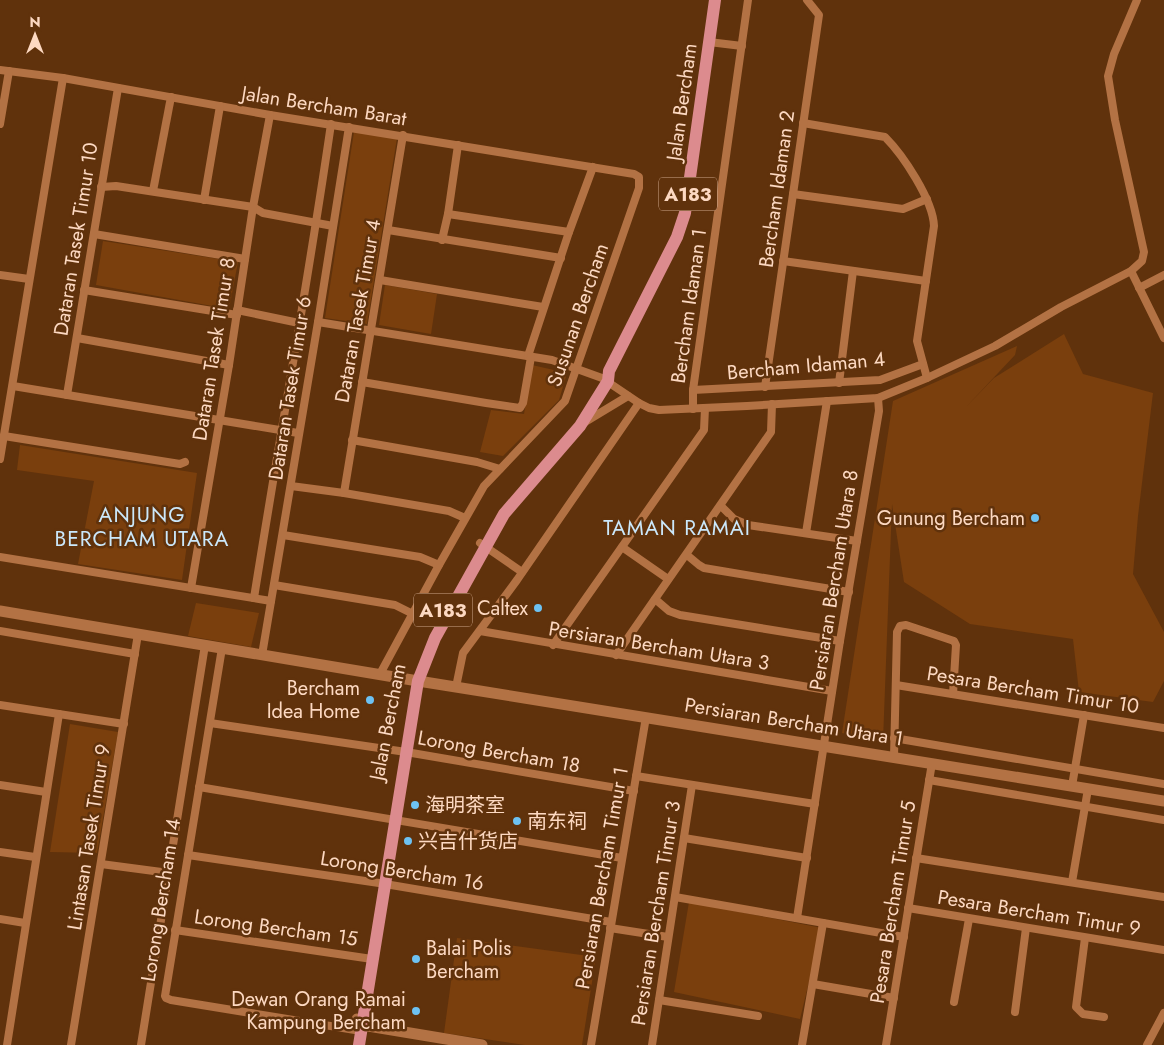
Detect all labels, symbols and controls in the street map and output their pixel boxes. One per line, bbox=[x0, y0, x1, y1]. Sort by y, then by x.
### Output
north arrow bbox=[10, 10, 60, 60]
text: N bbox=[29, 12, 41, 32]
street label: Jalan Bercham bbox=[659, 41, 705, 166]
street label: Jalan Bercham Barat bbox=[237, 78, 409, 133]
street label: Bercham Idaman 2 bbox=[752, 109, 802, 269]
street label: Dataran Tasek Timur 10 bbox=[46, 140, 106, 338]
road number: A183 bbox=[659, 178, 717, 210]
street label: Dataran Tasek Timur 4 bbox=[328, 217, 388, 405]
street label: Bercham Idaman 1 bbox=[664, 227, 714, 385]
street label: Susunan Bercham bbox=[540, 239, 616, 391]
street label: Dataran Tasek Timur 8 bbox=[185, 255, 243, 443]
street label: Dataran Tasek Timur 6 bbox=[261, 294, 319, 482]
street label: Bercham Idaman 4 bbox=[726, 345, 887, 387]
street label: Persiaran Bercham Utara 8 bbox=[802, 468, 866, 692]
district label: ANJUNG BERCHAM UTARA bbox=[55, 500, 229, 554]
place label: Gunung Bercham bbox=[877, 504, 1025, 533]
marker: Gunung Bercham bbox=[1029, 512, 1041, 524]
district label: TAMAN RAMAI bbox=[603, 513, 751, 543]
road number: A183 bbox=[414, 594, 472, 626]
place label: Caltex bbox=[477, 594, 529, 623]
marker: Caltex bbox=[532, 602, 544, 614]
street label: Persiaran Bercham Utara 3 bbox=[547, 614, 771, 678]
street label: Pesara Bercham Timur 10 bbox=[925, 659, 1141, 721]
street label: Jalan Bercham bbox=[362, 661, 414, 786]
place label: Bercham Idea Home bbox=[267, 674, 360, 726]
street label: Persiaran Bercham Utara 1 bbox=[683, 690, 905, 754]
marker: Bercham Idea Home bbox=[364, 694, 376, 706]
street label: Lorong Bercham 18 bbox=[415, 723, 583, 781]
street label: Lintasan Tasek Timur 9 bbox=[60, 742, 118, 932]
street label: Persiaran Bercham Timur 1 bbox=[568, 765, 636, 991]
place label: 海明茶室 bbox=[425, 791, 505, 820]
marker: 海明茶室 bbox=[409, 799, 421, 811]
street label: Persiaran Bercham Timur 3 bbox=[624, 799, 688, 1027]
street label: Pesara Bercham Timur 5 bbox=[863, 799, 923, 1005]
place label: 南东祠 bbox=[527, 807, 587, 836]
marker: 南东祠 bbox=[511, 815, 523, 827]
street label: Lorong Bercham 14 bbox=[134, 816, 188, 984]
place label: 兴吉什货店 bbox=[418, 827, 518, 856]
marker: 兴吉什货店 bbox=[402, 835, 414, 847]
street label: Lorong Bercham 16 bbox=[318, 844, 486, 898]
street label: Pesara Bercham Timur 9 bbox=[935, 883, 1143, 943]
street label: Lorong Bercham 15 bbox=[192, 902, 360, 954]
place label: Balai Polis Bercham bbox=[426, 934, 511, 986]
marker: Balai Polis Bercham bbox=[410, 953, 422, 965]
place label: Dewan Orang Ramai Kampung Bercham bbox=[231, 985, 406, 1037]
marker: Dewan Orang Ramai Kampung Bercham bbox=[410, 1005, 422, 1017]

